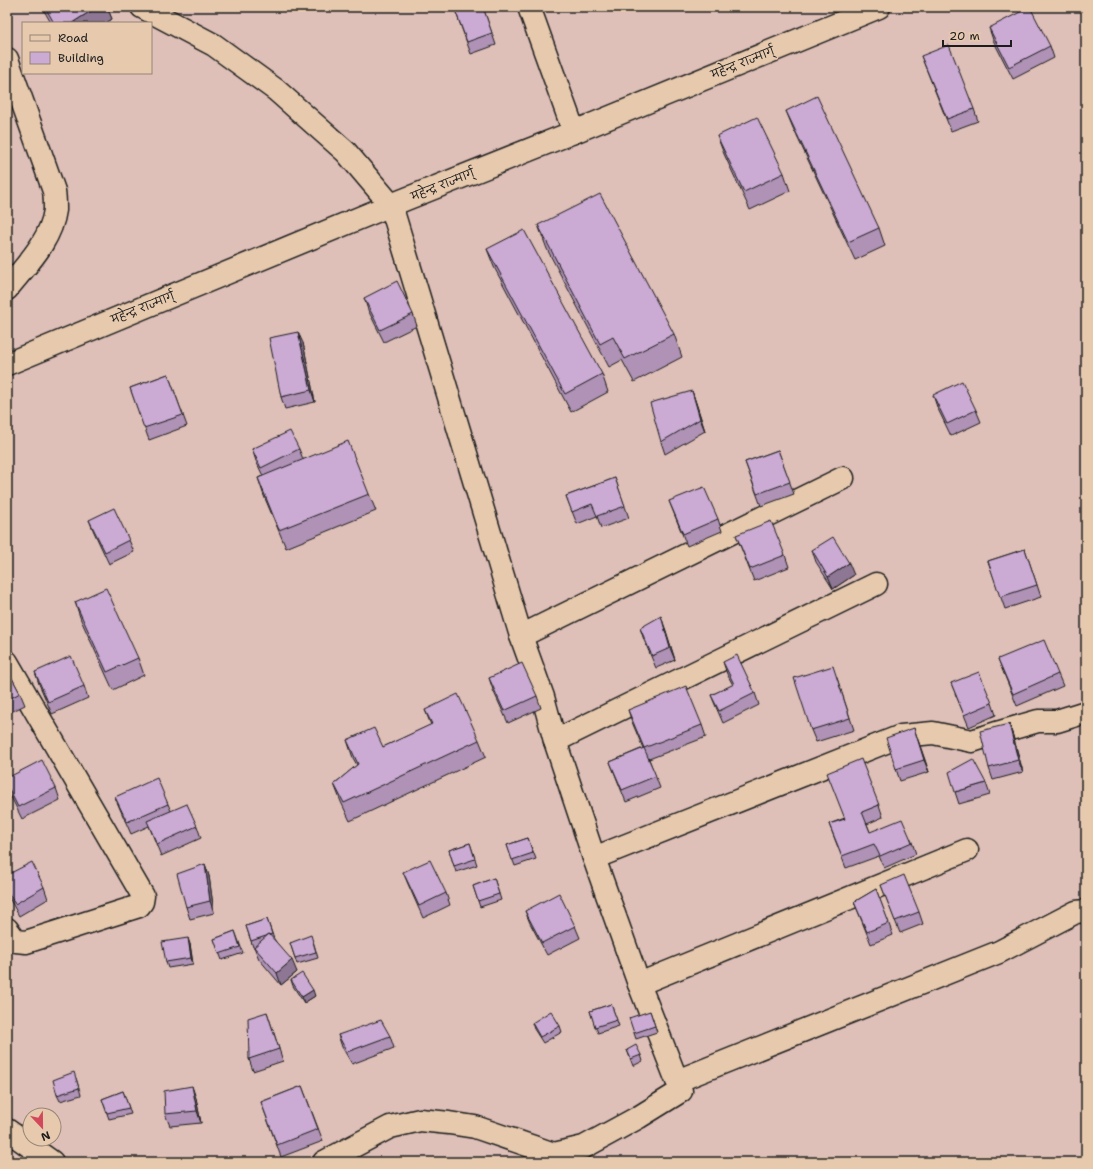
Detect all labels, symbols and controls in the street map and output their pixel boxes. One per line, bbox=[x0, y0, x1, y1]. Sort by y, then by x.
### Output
legend bbox=[22, 22, 152, 74]
scale bar bbox=[943, 22, 1011, 48]
text: 20 m bbox=[949, 28, 980, 44]
text: Road bbox=[58, 30, 89, 46]
street label: महेन्द्र राज्मार्ग् bbox=[707, 39, 778, 84]
text: Building bbox=[58, 50, 104, 66]
street label: महेन्द्र राज्मार्ग् bbox=[407, 161, 478, 206]
street label: महेन्द्र राज्मार्ग् bbox=[107, 284, 178, 329]
north arrow bbox=[22, 1107, 62, 1147]
text: N bbox=[38, 1127, 52, 1145]

